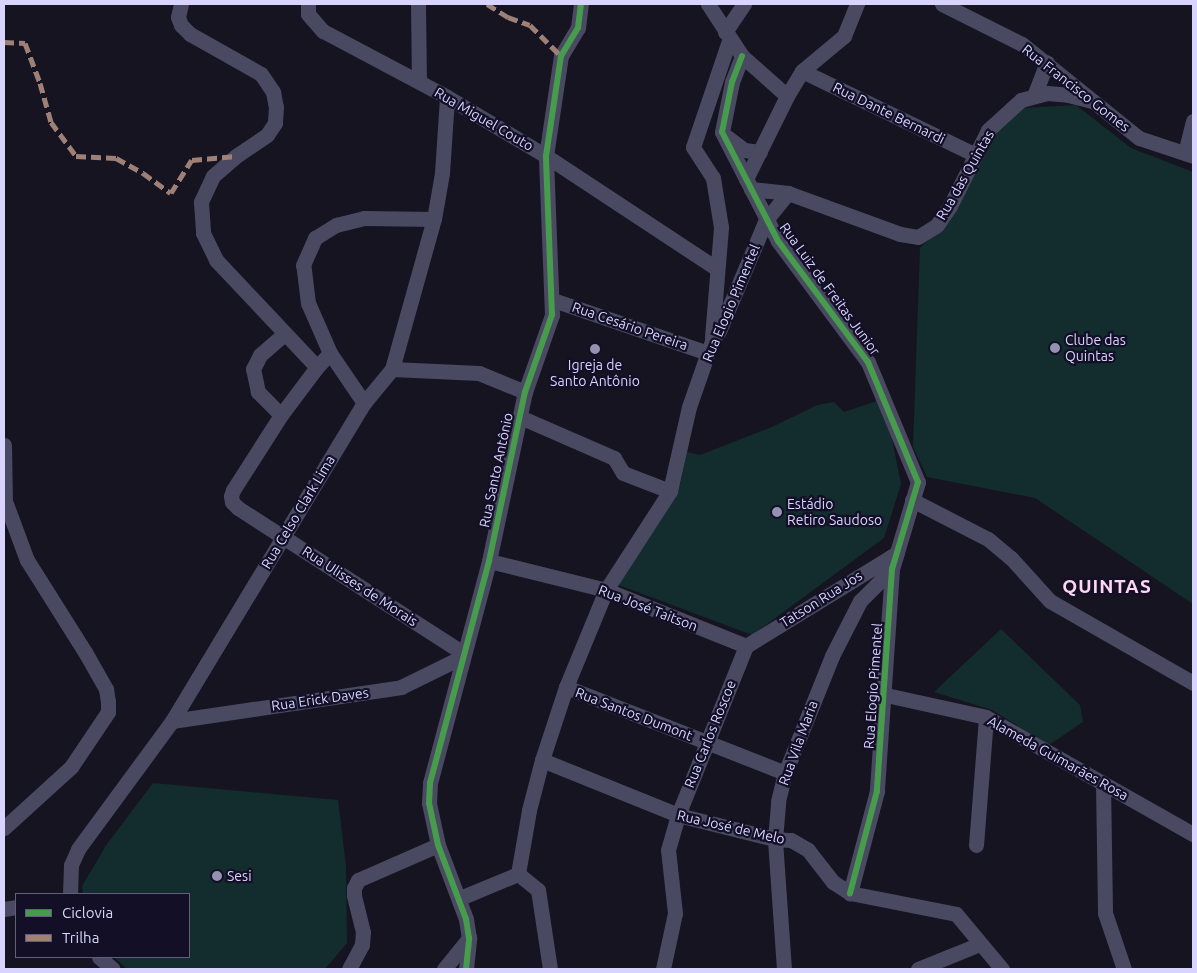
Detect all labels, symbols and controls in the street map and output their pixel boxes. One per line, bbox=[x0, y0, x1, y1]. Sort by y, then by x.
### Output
street label: Rua Francisco Gomes bbox=[1019, 41, 1133, 135]
street label: Rua Dante Bernardi bbox=[830, 79, 948, 147]
street label: Rua Miguel Couto bbox=[431, 84, 537, 154]
street label: Rua das Quintas bbox=[933, 127, 997, 223]
street label: Rua Luiz de Freitas Junior bbox=[776, 219, 884, 359]
street label: Rua Elogio Pimentel bbox=[699, 242, 763, 364]
street label: Rua Cesário Pereira bbox=[570, 298, 690, 354]
place label: Clube das Quintas bbox=[1065, 332, 1126, 364]
marker: Clube das Quintas bbox=[1049, 342, 1061, 354]
marker: Igreja de Santo Antônio bbox=[589, 343, 601, 355]
place label: Igreja de Santo Antônio bbox=[550, 357, 640, 390]
street label: Rua Santo Antônio bbox=[476, 411, 516, 529]
street label: Rua Celso Clark Lima bbox=[257, 452, 339, 572]
place label: Estádio Retiro Saudoso bbox=[787, 496, 882, 528]
marker: Estádio Retiro Saudoso bbox=[771, 506, 783, 518]
street label: Rua Ulisses de Morais bbox=[299, 542, 421, 630]
street label: Tatson Rua Jos bbox=[777, 567, 865, 631]
district label: QUINTAS bbox=[1061, 576, 1153, 598]
street label: Rua José Taitson bbox=[596, 581, 700, 635]
street label: Rua Elogio Pimentel bbox=[860, 623, 886, 749]
street label: Rua Carlos Roscoe bbox=[681, 678, 739, 790]
street label: Rua Erick Daves bbox=[270, 684, 370, 714]
street label: Rua Santos Dumont bbox=[573, 684, 695, 744]
street label: Rua Vila Maria bbox=[775, 698, 821, 788]
street label: Alameda Guimarães Rosa bbox=[985, 712, 1131, 804]
street label: Rua José de Melo bbox=[675, 806, 787, 848]
place label: Sesi bbox=[227, 868, 252, 884]
marker: Sesi bbox=[211, 870, 223, 882]
legend bbox=[15, 893, 190, 958]
text: Ciclovia bbox=[62, 904, 113, 921]
text: Trilha bbox=[62, 929, 99, 946]

